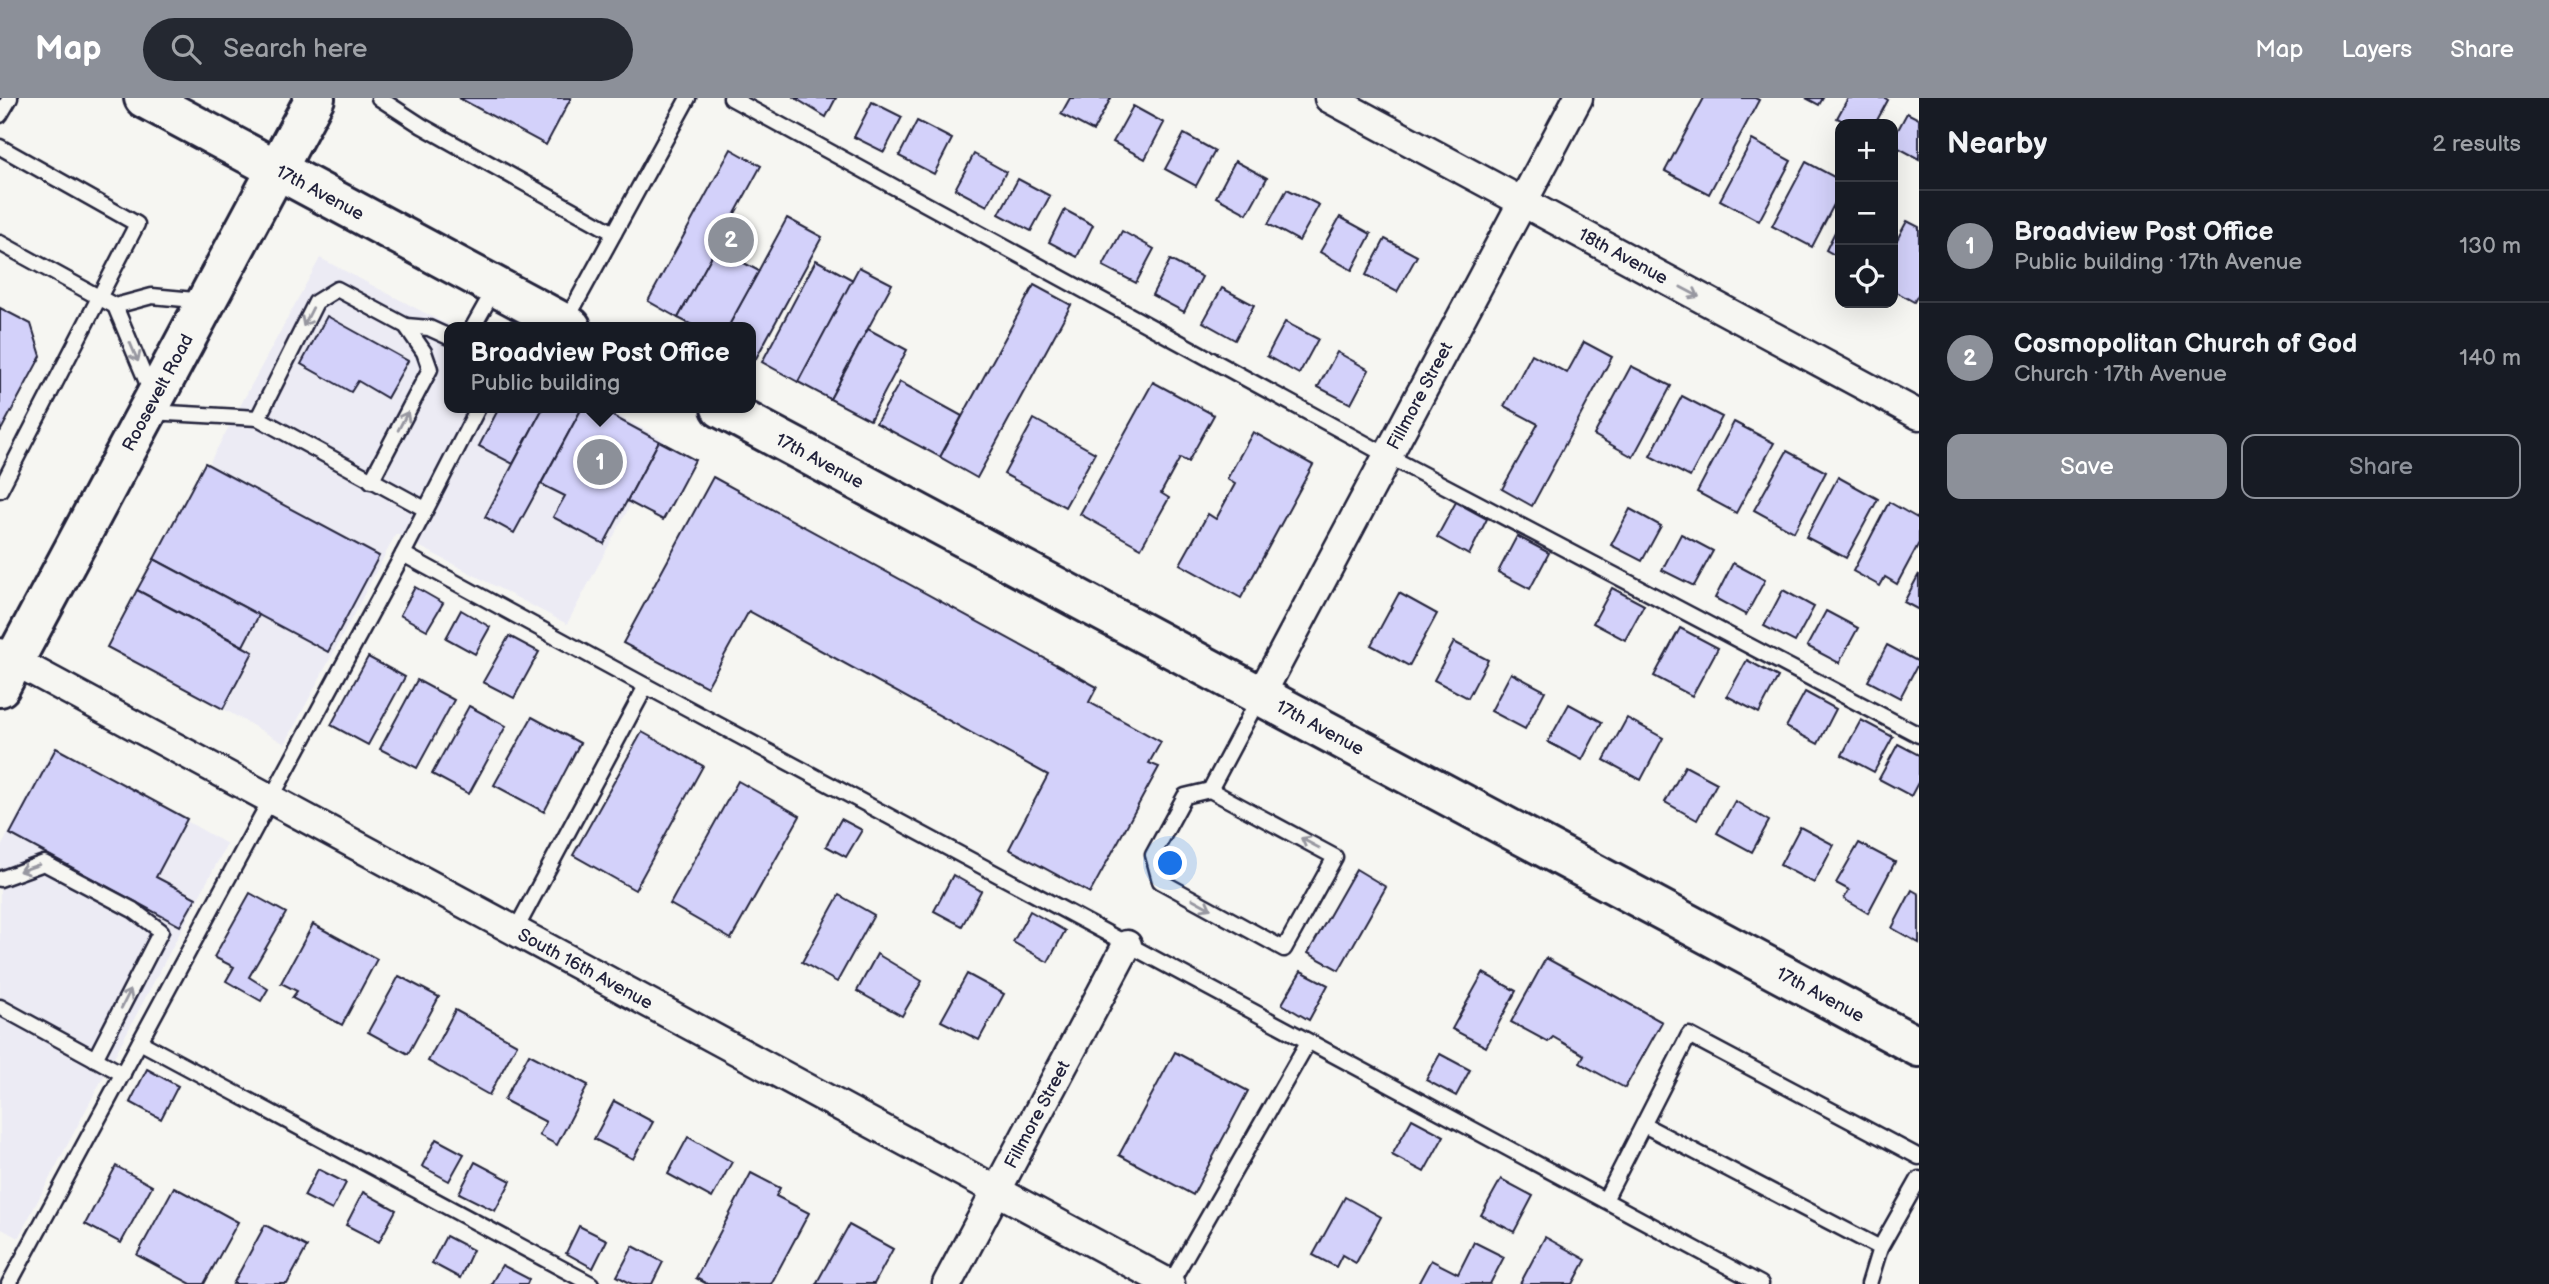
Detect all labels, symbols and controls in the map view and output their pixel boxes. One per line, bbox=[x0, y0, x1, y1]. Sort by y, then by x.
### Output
search box bbox=[143, 18, 633, 81]
text: Map bbox=[35, 29, 101, 69]
icon: search bbox=[167, 30, 205, 68]
text: Search here bbox=[223, 34, 367, 65]
text: Map bbox=[2255, 35, 2303, 64]
text: Layers bbox=[2341, 35, 2412, 64]
text: Share bbox=[2450, 35, 2514, 64]
map controls bbox=[1835, 119, 1898, 308]
button: + bbox=[1835, 119, 1898, 182]
text: Nearby bbox=[1947, 126, 2047, 162]
text: 2 results bbox=[2432, 130, 2521, 158]
street label: 17th Avenue bbox=[273, 160, 368, 225]
button: − bbox=[1835, 182, 1898, 245]
pin: 2 bbox=[708, 214, 754, 266]
text: Broadview Post Office bbox=[2014, 217, 2273, 248]
street label: 18th Avenue bbox=[1575, 224, 1672, 289]
text: 1 bbox=[1965, 232, 1975, 260]
text: 130 m bbox=[2459, 232, 2521, 260]
button: locate bbox=[1835, 245, 1898, 308]
text: Public building · 17th Avenue bbox=[2014, 248, 2302, 276]
one-way arrow bbox=[1680, 286, 1700, 300]
one-way arrow bbox=[301, 306, 315, 327]
popup bbox=[444, 322, 756, 413]
text: Cosmopolitan Church of God bbox=[2014, 329, 2357, 360]
street label: Roosevelt Road bbox=[118, 330, 197, 455]
text: Broadview Post Office bbox=[470, 338, 730, 369]
street label: Fillmore Street bbox=[1382, 338, 1457, 453]
one-way arrow bbox=[129, 341, 142, 362]
text: 2 bbox=[1963, 344, 1977, 372]
text: 140 m bbox=[2459, 344, 2521, 372]
text: Church · 17th Avenue bbox=[2014, 360, 2227, 388]
text: Public building bbox=[470, 369, 620, 397]
one-way arrow bbox=[397, 411, 410, 432]
street label: 17th Avenue bbox=[772, 429, 868, 493]
button: Save bbox=[1947, 434, 2227, 499]
button: Share bbox=[2241, 434, 2521, 499]
pin: 1 bbox=[577, 436, 623, 488]
street label: 17th Avenue bbox=[1273, 696, 1368, 760]
one-way arrow bbox=[1300, 836, 1321, 850]
your location bbox=[1153, 846, 1187, 880]
one-way arrow bbox=[18, 863, 40, 875]
one-way arrow bbox=[1191, 897, 1211, 911]
street label: South 16th Avenue bbox=[514, 924, 657, 1014]
street label: 17th Avenue bbox=[1773, 962, 1868, 1027]
one-way arrow bbox=[120, 989, 134, 1010]
street label: Fillmore Street bbox=[1000, 1057, 1074, 1172]

